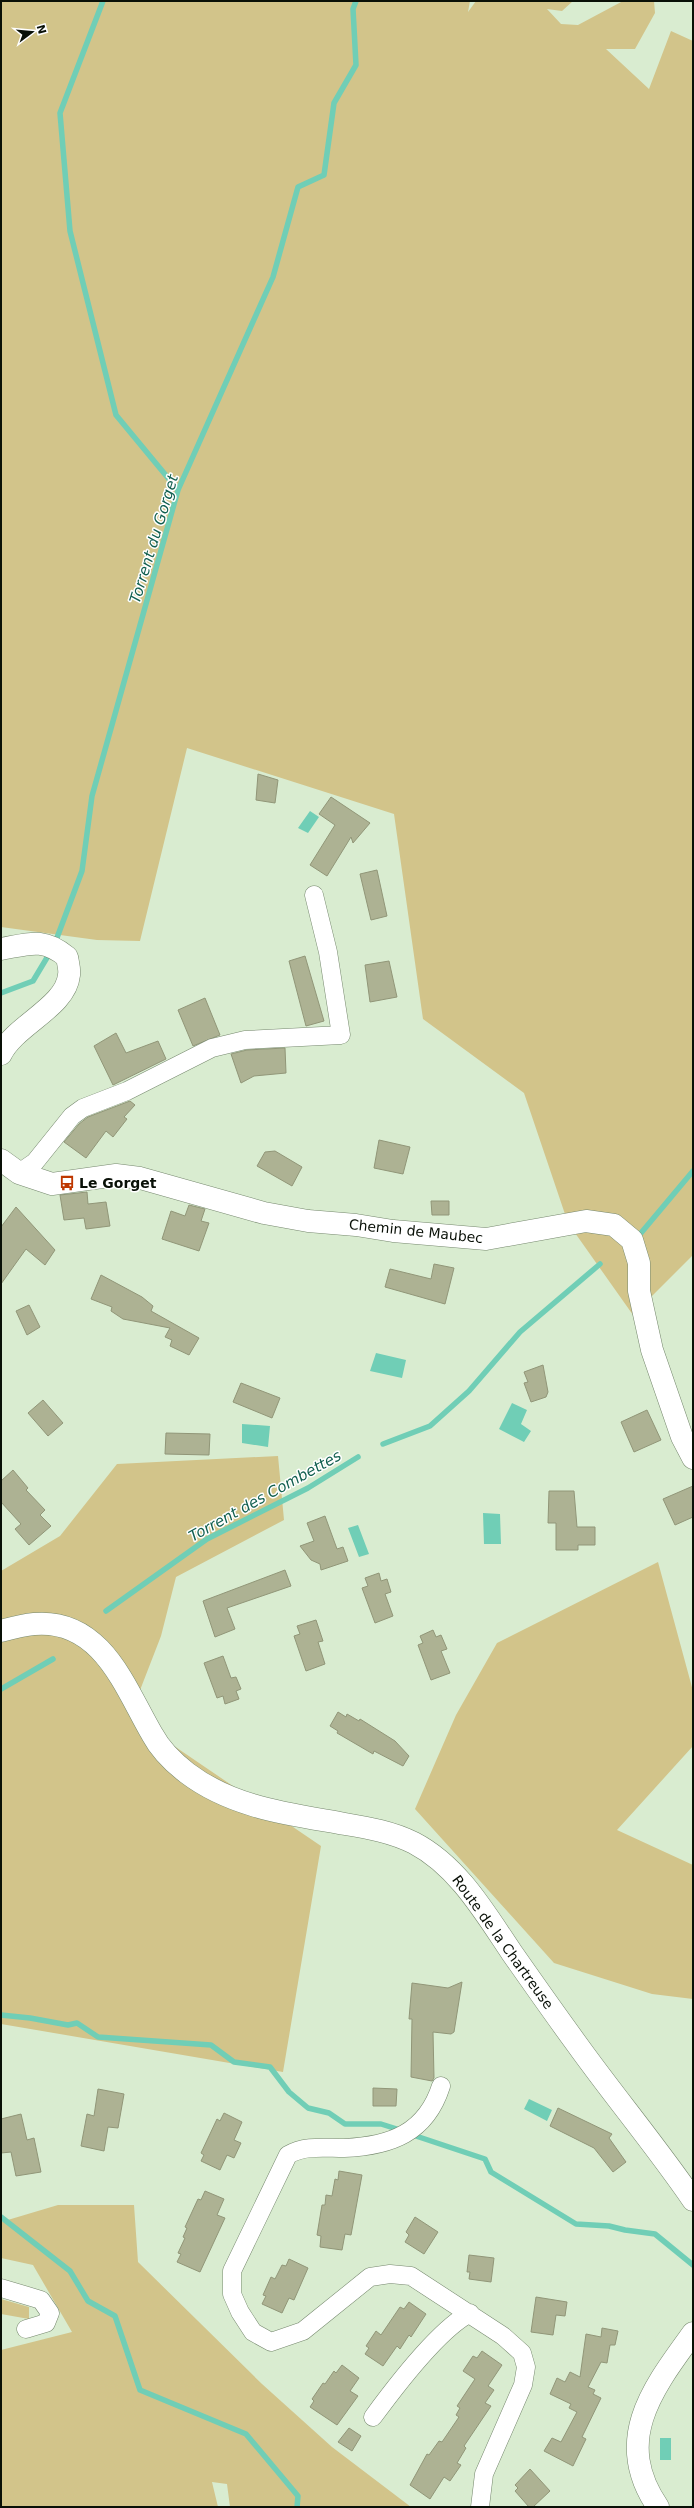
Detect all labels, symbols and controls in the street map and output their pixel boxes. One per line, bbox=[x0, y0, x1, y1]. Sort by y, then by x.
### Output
north arrow bbox=[12, 12, 52, 52]
text: N bbox=[34, 23, 49, 36]
water label: Torrent du Gorget bbox=[126, 471, 182, 606]
bus stop icon: Le Gorget bbox=[58, 1174, 76, 1192]
place label: Le Gorget bbox=[79, 1175, 157, 1191]
street label: Chemin de Maubec bbox=[348, 1216, 484, 1246]
water label: Torrent des Combettes bbox=[186, 1447, 344, 1545]
street label: Route de la Chartreuse bbox=[449, 1872, 557, 2012]

